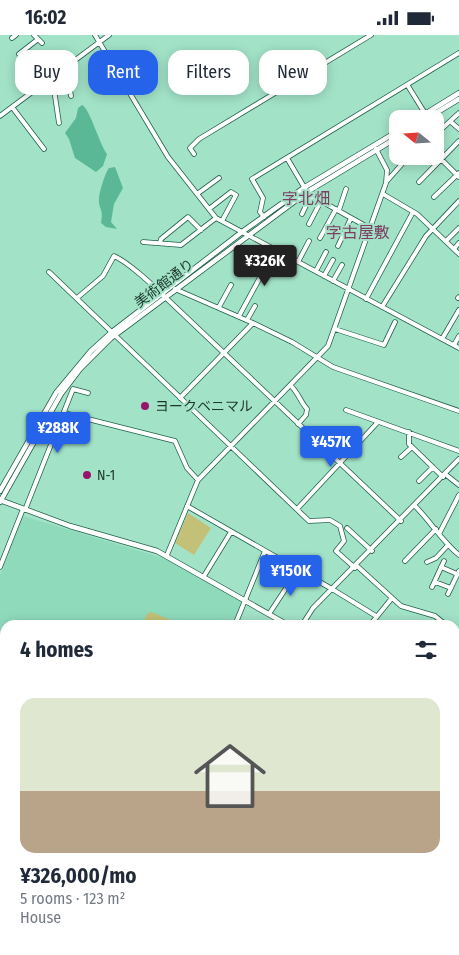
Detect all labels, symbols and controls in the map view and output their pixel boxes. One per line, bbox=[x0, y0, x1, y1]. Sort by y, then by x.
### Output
text: 16:02 bbox=[25, 6, 66, 29]
chip: Buy bbox=[15, 50, 78, 95]
chip: Rent bbox=[88, 50, 158, 95]
chip: Filters bbox=[168, 50, 249, 95]
chip: New bbox=[259, 50, 327, 95]
north arrow bbox=[389, 110, 444, 165]
map controls bbox=[389, 110, 444, 165]
district label: 字北畑 bbox=[282, 189, 330, 208]
district label: 字古屋敷 bbox=[326, 223, 390, 242]
pin: ¥326K bbox=[230, 245, 300, 287]
text: ¥326K bbox=[245, 251, 285, 270]
street label: 美術館通り bbox=[131, 256, 197, 311]
place label: ヨークベニマル bbox=[155, 398, 253, 415]
marker: ヨークベニマル bbox=[139, 400, 151, 412]
pin: ¥288K bbox=[23, 411, 93, 454]
text: ¥288K bbox=[37, 418, 79, 437]
pin: ¥457K bbox=[296, 425, 366, 468]
text: ¥457K bbox=[311, 432, 351, 451]
place label: N-1 bbox=[97, 467, 115, 484]
marker: N-1 bbox=[81, 469, 93, 481]
pin: ¥150K bbox=[256, 555, 326, 597]
text: ¥150K bbox=[271, 561, 311, 580]
icon: filters bbox=[412, 636, 440, 664]
text: 4 homes bbox=[20, 637, 93, 663]
icon: home bbox=[185, 731, 275, 821]
text: ¥326,000/mo bbox=[20, 863, 136, 889]
text: 5 rooms · 123 m² bbox=[20, 889, 125, 908]
text: House bbox=[20, 908, 61, 927]

